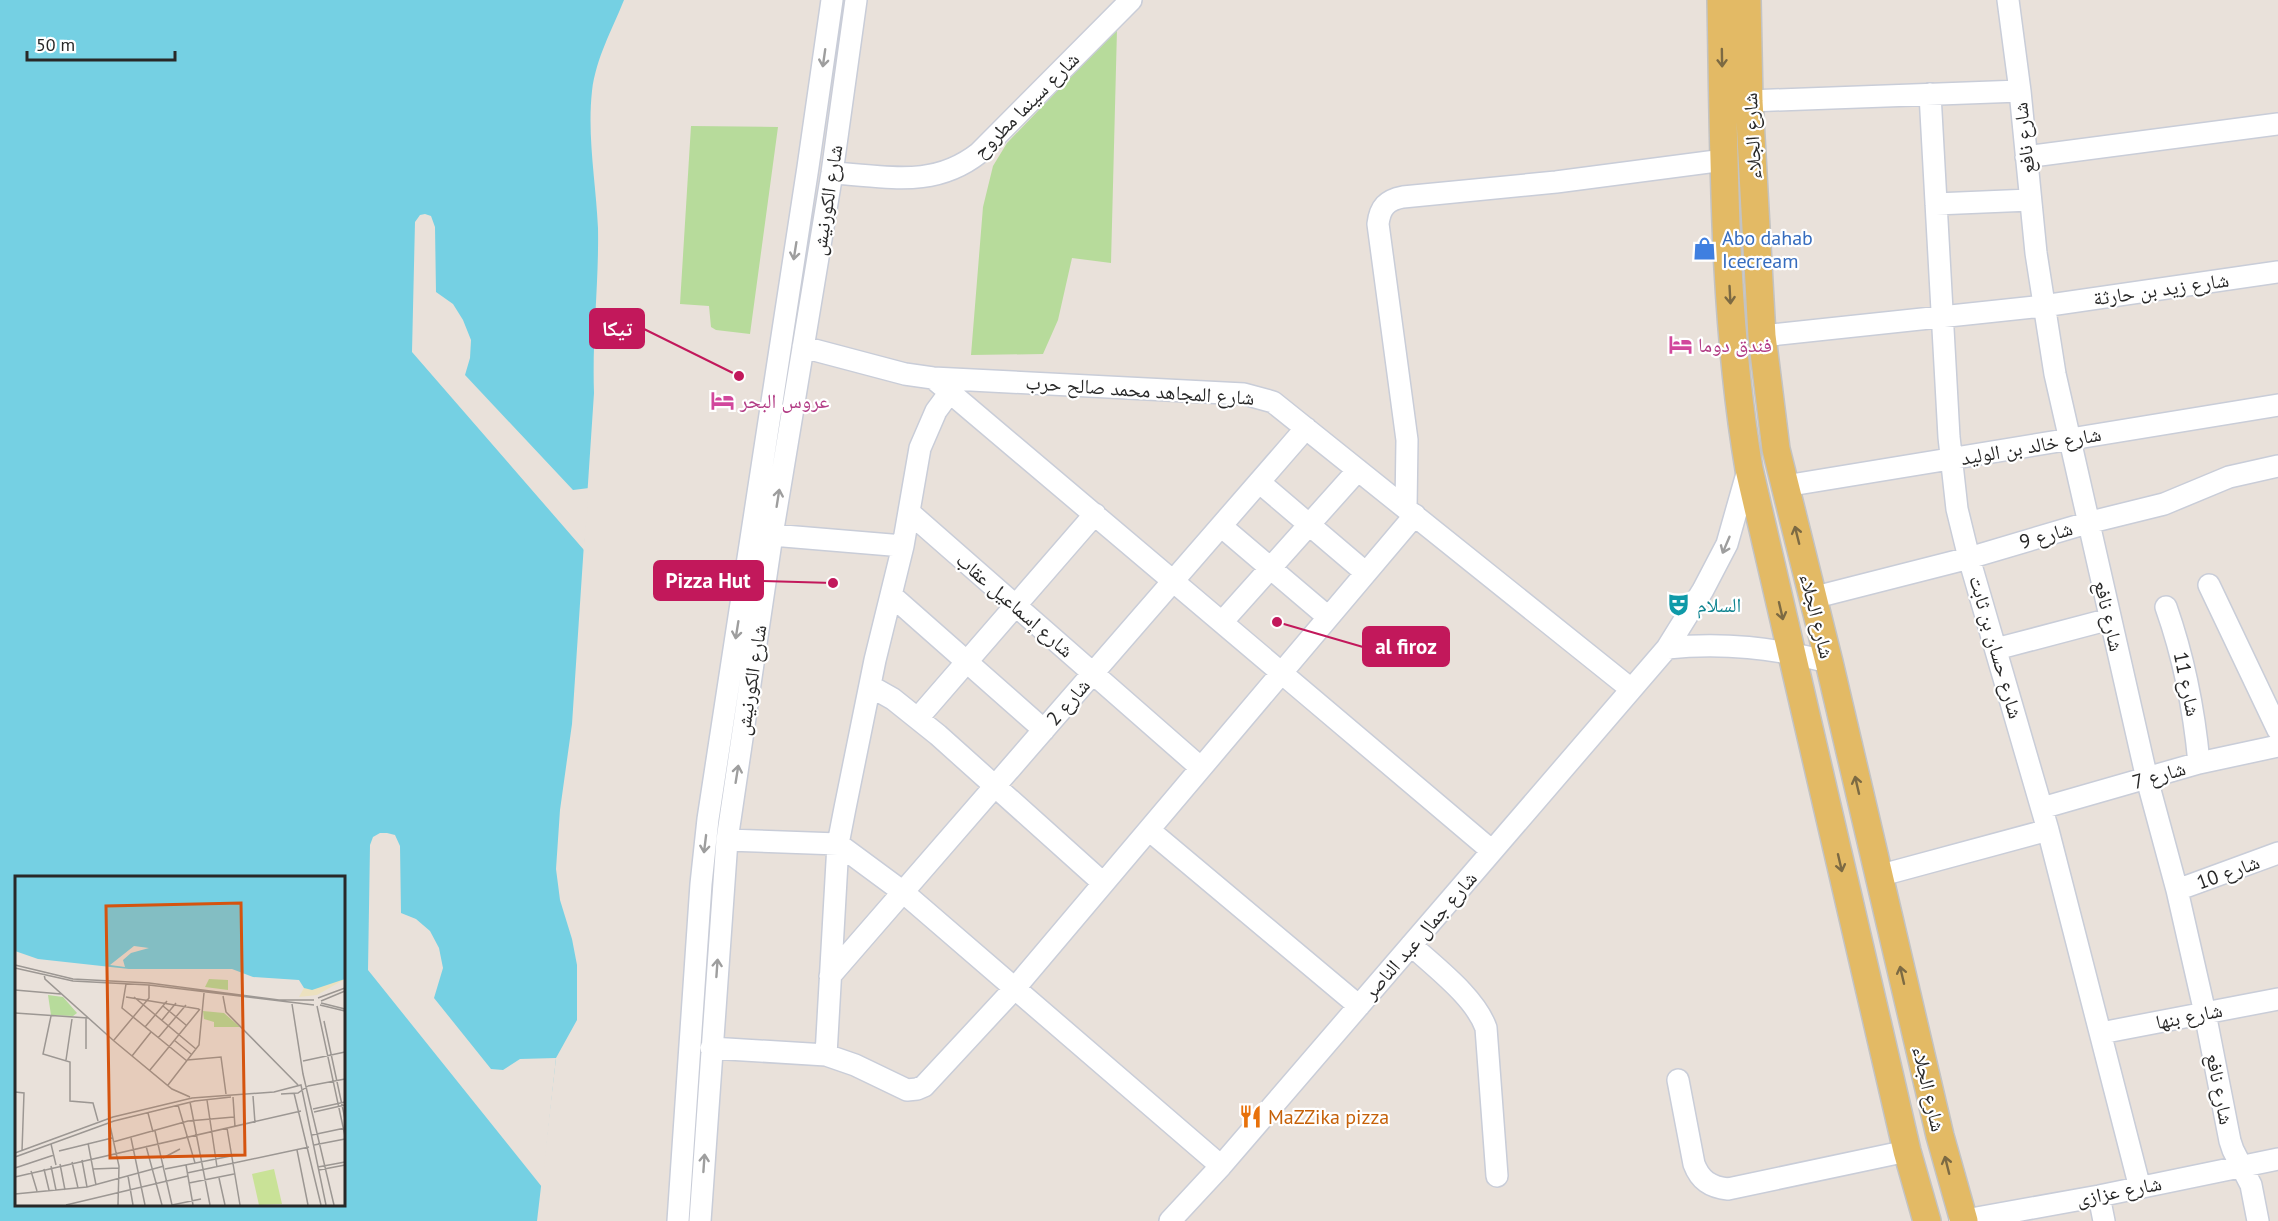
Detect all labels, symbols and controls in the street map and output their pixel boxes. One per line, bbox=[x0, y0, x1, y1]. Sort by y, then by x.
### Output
scale bar bbox=[27, 24, 176, 62]
text: 50 m bbox=[36, 33, 75, 56]
street label: شارع سينما مطروح bbox=[967, 46, 1085, 164]
one-way arrow bbox=[818, 48, 829, 67]
one-way arrow bbox=[1717, 48, 1728, 68]
street label: شارع الجلاء bbox=[1737, 92, 1767, 180]
street label: شارع نافع bbox=[2007, 101, 2041, 175]
street label: شارع الكورنيش bbox=[805, 143, 849, 257]
place label: Abo dahab Icecream bbox=[1722, 225, 1813, 274]
shop icon: Abo dahab Icecream bbox=[1691, 236, 1717, 262]
one-way arrow bbox=[789, 240, 800, 260]
street label: شارع زيد بن حارثة bbox=[2092, 267, 2230, 311]
one-way arrow bbox=[1725, 285, 1736, 305]
callout: تيكا bbox=[590, 309, 644, 348]
text: تيكا bbox=[602, 315, 633, 342]
hotel icon: فندق دوما bbox=[1667, 332, 1693, 358]
place label: فندق دوما bbox=[1698, 332, 1772, 358]
street label: شارع المجاهد محمد صالح حرب bbox=[1025, 369, 1255, 411]
hotel icon: عروس البحر bbox=[709, 388, 735, 414]
place label: عروس البحر bbox=[739, 388, 829, 414]
street label: شارع خالد بن الوليد bbox=[1959, 421, 2103, 471]
one-way arrow bbox=[773, 489, 784, 509]
street label: شارع 9 bbox=[2016, 515, 2076, 555]
one-way arrow bbox=[1790, 526, 1802, 545]
one-way arrow bbox=[1720, 536, 1731, 554]
street label: شارع إسماعيل عقاب bbox=[950, 547, 1079, 664]
callout: Pizza Hut bbox=[654, 561, 763, 600]
text: Pizza Hut bbox=[666, 567, 751, 594]
street label: شارع الجلاء bbox=[1794, 571, 1840, 661]
street label: شارع حسان بن ثابت bbox=[1963, 572, 2029, 722]
street label: شارع نافع bbox=[2088, 578, 2130, 654]
theatre icon: السلام bbox=[1666, 592, 1692, 618]
place label: السلام bbox=[1697, 592, 1741, 619]
one-way arrow bbox=[1776, 602, 1788, 621]
one-way arrow bbox=[731, 620, 742, 640]
street label: شارع الكورنيش bbox=[729, 623, 773, 737]
callout: al firoz bbox=[1363, 627, 1449, 666]
text: al firoz bbox=[1375, 633, 1437, 660]
street label: شارع 11 bbox=[2168, 649, 2206, 719]
street label: شارع 2 bbox=[1040, 673, 1096, 731]
street label: شارع 7 bbox=[2129, 755, 2189, 795]
one-way arrow bbox=[731, 765, 742, 785]
one-way arrow bbox=[1851, 776, 1863, 795]
one-way arrow bbox=[699, 834, 710, 853]
street label: شارع 10 bbox=[2193, 849, 2263, 895]
one-way arrow bbox=[1834, 853, 1846, 872]
street label: شارع جمال عبد الناصر bbox=[1357, 866, 1483, 1005]
inset map bbox=[15, 876, 345, 1206]
one-way arrow bbox=[712, 959, 723, 979]
one-way arrow bbox=[1895, 966, 1907, 985]
street label: شارع بنها bbox=[2153, 997, 2225, 1035]
street label: شارع الجلاء bbox=[1907, 1044, 1951, 1134]
street label: شارع نافع bbox=[2200, 1051, 2240, 1127]
restaurant icon: MaZZika pizza bbox=[1237, 1104, 1263, 1130]
place label: MaZZika pizza bbox=[1268, 1104, 1389, 1130]
one-way arrow bbox=[699, 1153, 710, 1173]
one-way arrow bbox=[1941, 1156, 1952, 1175]
street label: شارع عزازى bbox=[2074, 1170, 2164, 1212]

